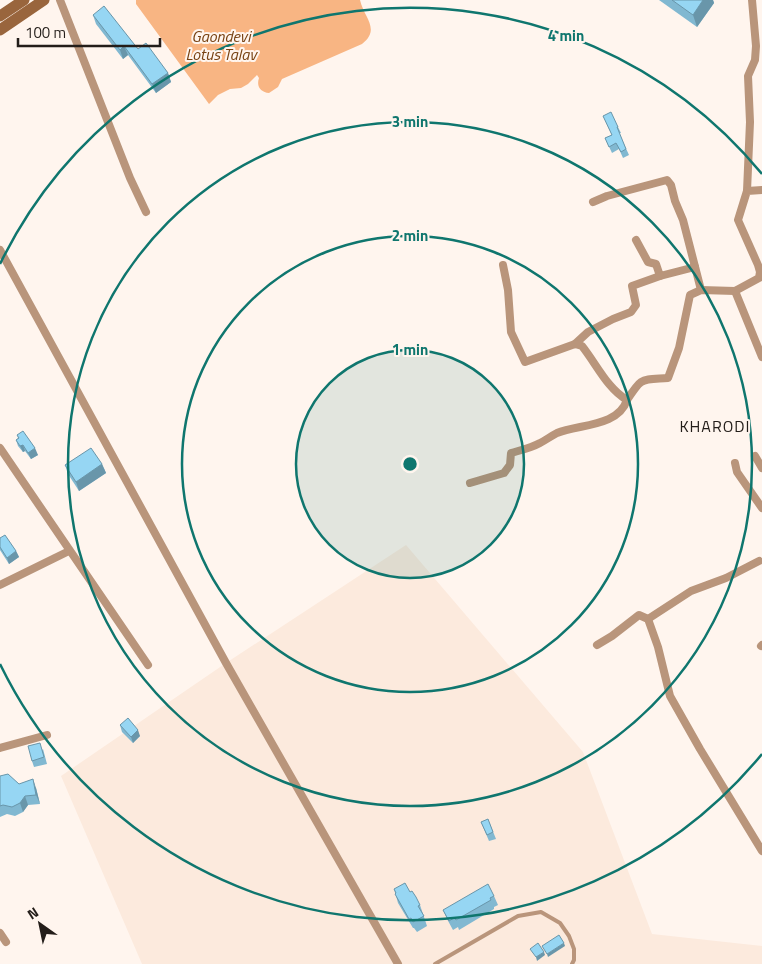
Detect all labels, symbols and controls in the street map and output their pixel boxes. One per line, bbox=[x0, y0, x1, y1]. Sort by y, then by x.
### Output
scale bar bbox=[18, 15, 160, 47]
text: 100 m bbox=[25, 21, 66, 44]
water label: Gaondevi Lotus Talav bbox=[186, 24, 258, 66]
text: 4 min bbox=[548, 24, 584, 47]
text: 3 min bbox=[392, 110, 428, 133]
text: 2 min bbox=[392, 224, 428, 247]
text: 1 min bbox=[392, 338, 428, 361]
district label: KHARODI bbox=[679, 414, 751, 438]
centre of rings bbox=[401, 455, 419, 473]
north arrow bbox=[15, 899, 65, 949]
text: N bbox=[23, 901, 42, 924]

